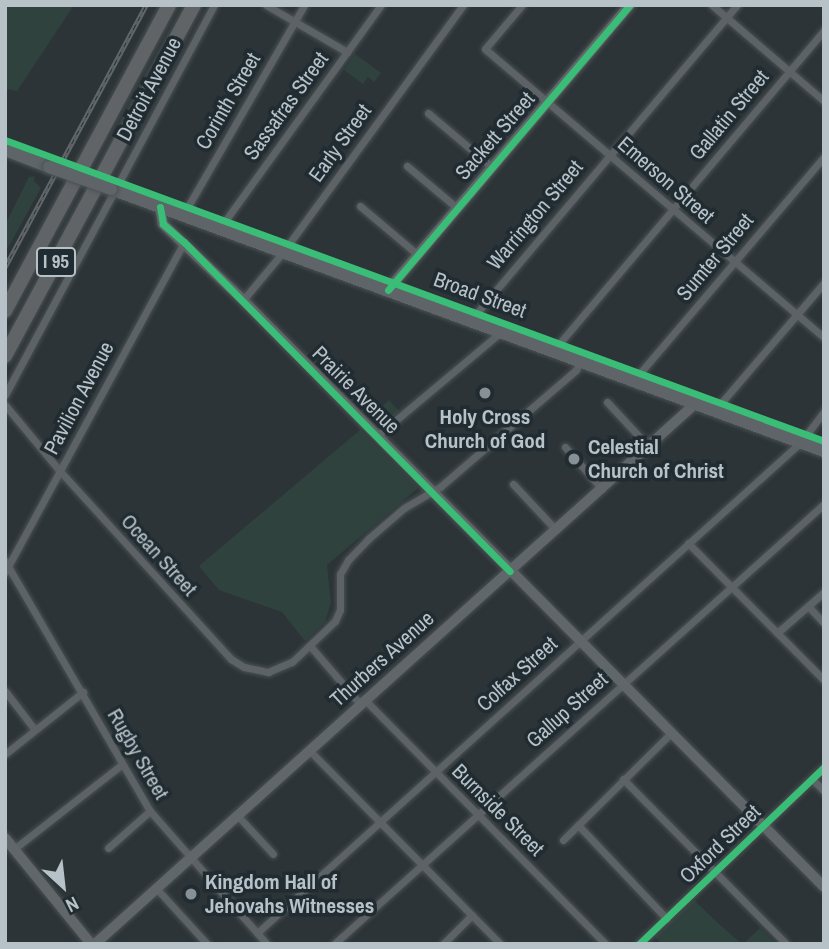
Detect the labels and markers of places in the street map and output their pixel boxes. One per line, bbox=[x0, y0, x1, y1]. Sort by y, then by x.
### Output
marker: Holy Cross Church of God bbox=[477, 385, 493, 401]
place label: Holy Cross Church of God bbox=[425, 404, 545, 454]
place label: Celestial Church of Christ bbox=[588, 434, 724, 484]
marker: Celestial Church of Christ bbox=[566, 451, 582, 467]
place label: Kingdom Hall of Jehovahs Witnesses bbox=[205, 869, 374, 919]
marker: Kingdom Hall of Jehovahs Witnesses bbox=[183, 886, 199, 902]

